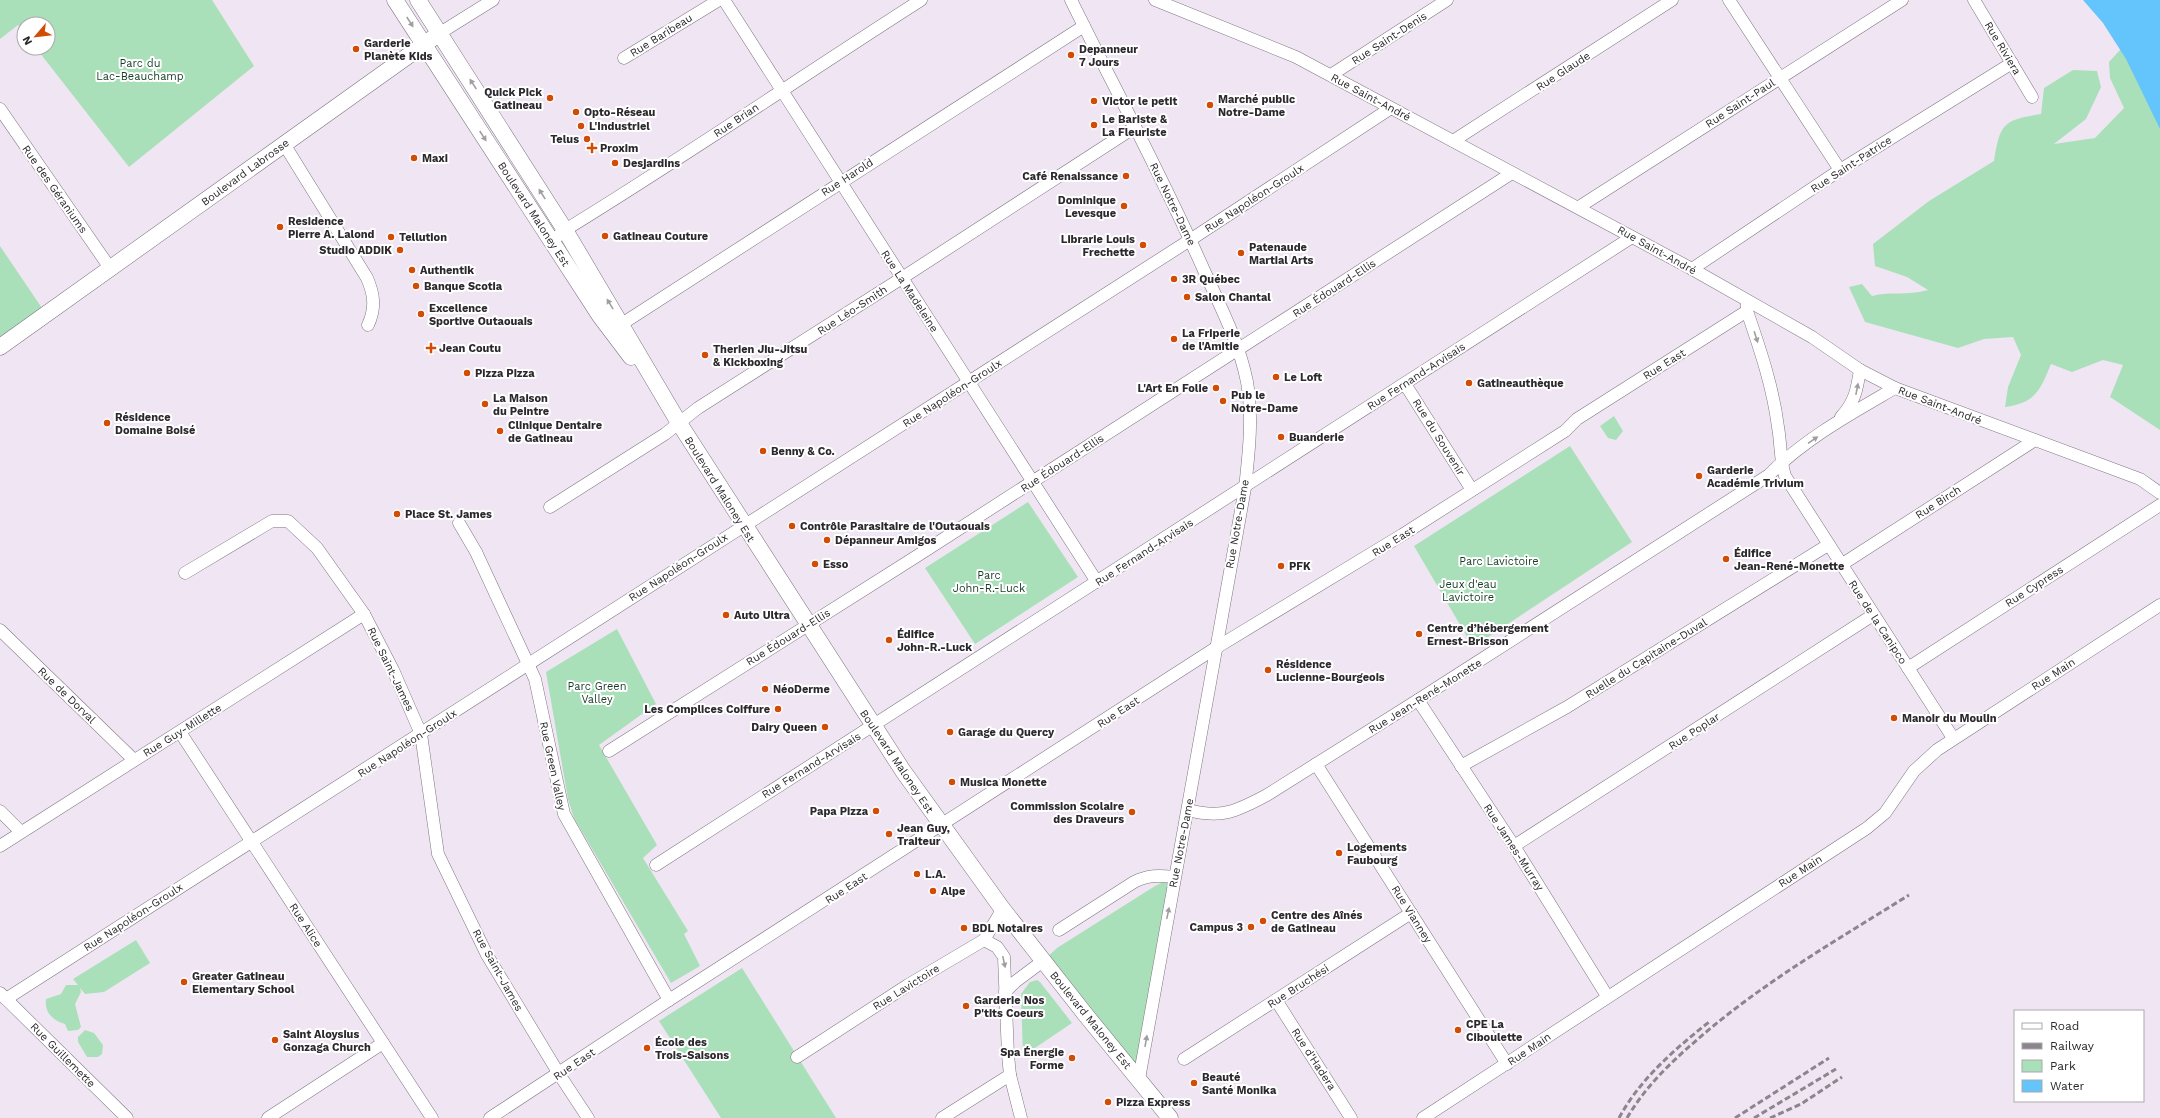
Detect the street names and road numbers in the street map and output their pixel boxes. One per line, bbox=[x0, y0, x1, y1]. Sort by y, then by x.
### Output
street label: Rue Saint-Denis bbox=[1349, 9, 1429, 68]
street label: Rue Baribeau bbox=[628, 11, 695, 60]
street label: Rue Riviera bbox=[1982, 19, 2024, 77]
street label: Rue Glaude bbox=[1534, 49, 1593, 94]
street label: Rue Saint-André bbox=[1329, 71, 1413, 124]
street label: Rue Saint-Paul bbox=[1703, 76, 1778, 131]
street label: Rue Brian bbox=[711, 101, 761, 140]
street label: Rue Saint-Patrice bbox=[1808, 133, 1894, 196]
street label: Boulevard Labrosse bbox=[199, 136, 292, 209]
street label: Rue des Géraniums bbox=[19, 143, 90, 236]
street label: Rue Harold bbox=[819, 156, 876, 199]
street label: Boulevard Maloney Est bbox=[495, 160, 572, 269]
street label: Rue Notre-Dame bbox=[1147, 161, 1198, 248]
street label: Rue Napoléon-Groulx bbox=[1202, 161, 1306, 235]
street label: Rue Saint-André bbox=[1615, 223, 1699, 278]
street label: Rue La Madeleine bbox=[878, 248, 941, 335]
street label: Rue Édouard-Ellis bbox=[1290, 256, 1379, 320]
street label: Rue Léo-Smith bbox=[815, 283, 890, 338]
street label: Rue Fernand-Arvisais bbox=[1365, 340, 1468, 413]
street label: Rue East bbox=[1641, 346, 1688, 383]
street label: Rue Napoléon-Groulx bbox=[900, 356, 1004, 430]
street label: Rue Saint-André bbox=[1896, 384, 1983, 427]
street label: Rue du Souvenir bbox=[1410, 396, 1468, 479]
street label: Rue Édouard-Ellis bbox=[1018, 431, 1107, 495]
street label: Boulevard Maloney Est bbox=[682, 434, 758, 545]
street label: Rue Notre-Dame bbox=[1223, 478, 1252, 570]
street label: Rue Birch bbox=[1913, 483, 1963, 522]
street label: Rue Fernand-Arvisais bbox=[1093, 516, 1196, 589]
street label: Rue East bbox=[1370, 523, 1417, 560]
street label: Rue Napoléon-Groulx bbox=[626, 530, 730, 604]
street label: Rue Cypress bbox=[2003, 563, 2066, 610]
street label: Rue de la Canipco bbox=[1846, 578, 1910, 667]
street label: Rue Édouard-Ellis bbox=[743, 605, 833, 669]
street label: Ruelle du Capitaine-Duval bbox=[1583, 615, 1710, 701]
street label: Rue Saint-James bbox=[365, 625, 417, 714]
street label: Rue Jean-René-Monette bbox=[1366, 656, 1484, 737]
street label: Rue Main bbox=[2029, 656, 2078, 693]
street label: Rue de Dorval bbox=[35, 665, 99, 727]
street label: Rue East bbox=[1095, 694, 1142, 731]
street label: Rue Guy-Millette bbox=[141, 701, 224, 760]
street label: Rue Napoléon-Groulx bbox=[355, 706, 459, 780]
street label: Boulevard Maloney Est bbox=[857, 707, 936, 816]
street label: Rue Poplar bbox=[1666, 710, 1723, 753]
street label: Rue Green Valley bbox=[537, 721, 568, 812]
street label: Rue Fernand-Arvisais bbox=[759, 730, 863, 801]
street label: Rue Notre-Dame bbox=[1166, 797, 1196, 889]
street label: Rue James-Murray bbox=[1481, 801, 1547, 893]
street label: Rue Main bbox=[1776, 853, 1825, 890]
street label: Rue East bbox=[823, 870, 870, 907]
street label: Rue Napoléon-Groulx bbox=[81, 880, 185, 954]
street label: Rue Vianney bbox=[1389, 883, 1435, 946]
street label: Rue Alice bbox=[287, 901, 325, 950]
street label: Rue Saint-James bbox=[470, 927, 526, 1014]
street label: Rue Lavictoire bbox=[870, 962, 942, 1013]
street label: Rue Bruchési bbox=[1265, 962, 1331, 1011]
street label: Boulevard Maloney Est bbox=[1047, 969, 1134, 1072]
street label: Rue Guillemette bbox=[28, 1020, 98, 1090]
street label: Rue d'Hadera bbox=[1289, 1026, 1339, 1093]
street label: Rue Main bbox=[1505, 1030, 1553, 1069]
street label: Rue East bbox=[551, 1045, 598, 1083]

